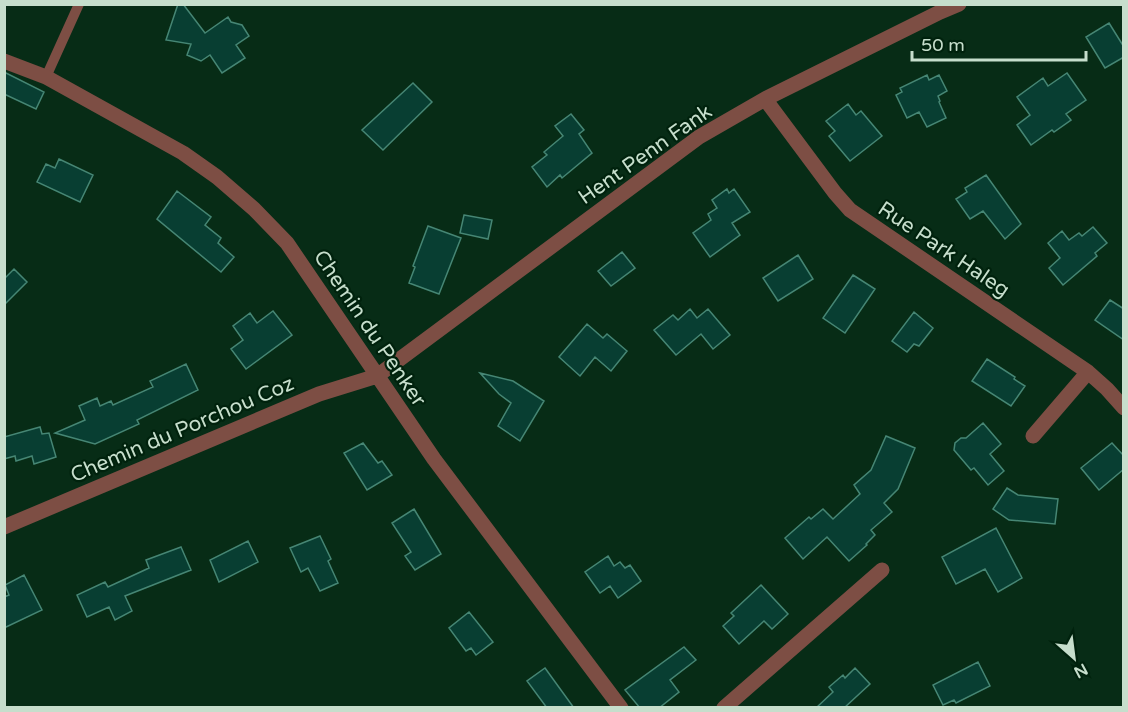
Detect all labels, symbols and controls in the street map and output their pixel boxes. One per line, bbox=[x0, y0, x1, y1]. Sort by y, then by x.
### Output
scale bar bbox=[912, 24, 1086, 62]
text: 50 m bbox=[921, 34, 965, 56]
street label: Hent Penn Fank bbox=[574, 99, 717, 210]
street label: Rue Park Haleg bbox=[873, 196, 1014, 303]
street label: Chemin du Penker bbox=[308, 245, 431, 411]
street label: Chemin du Porchou Coz bbox=[67, 371, 298, 488]
north arrow bbox=[1044, 628, 1104, 688]
text: N bbox=[1070, 659, 1091, 682]

